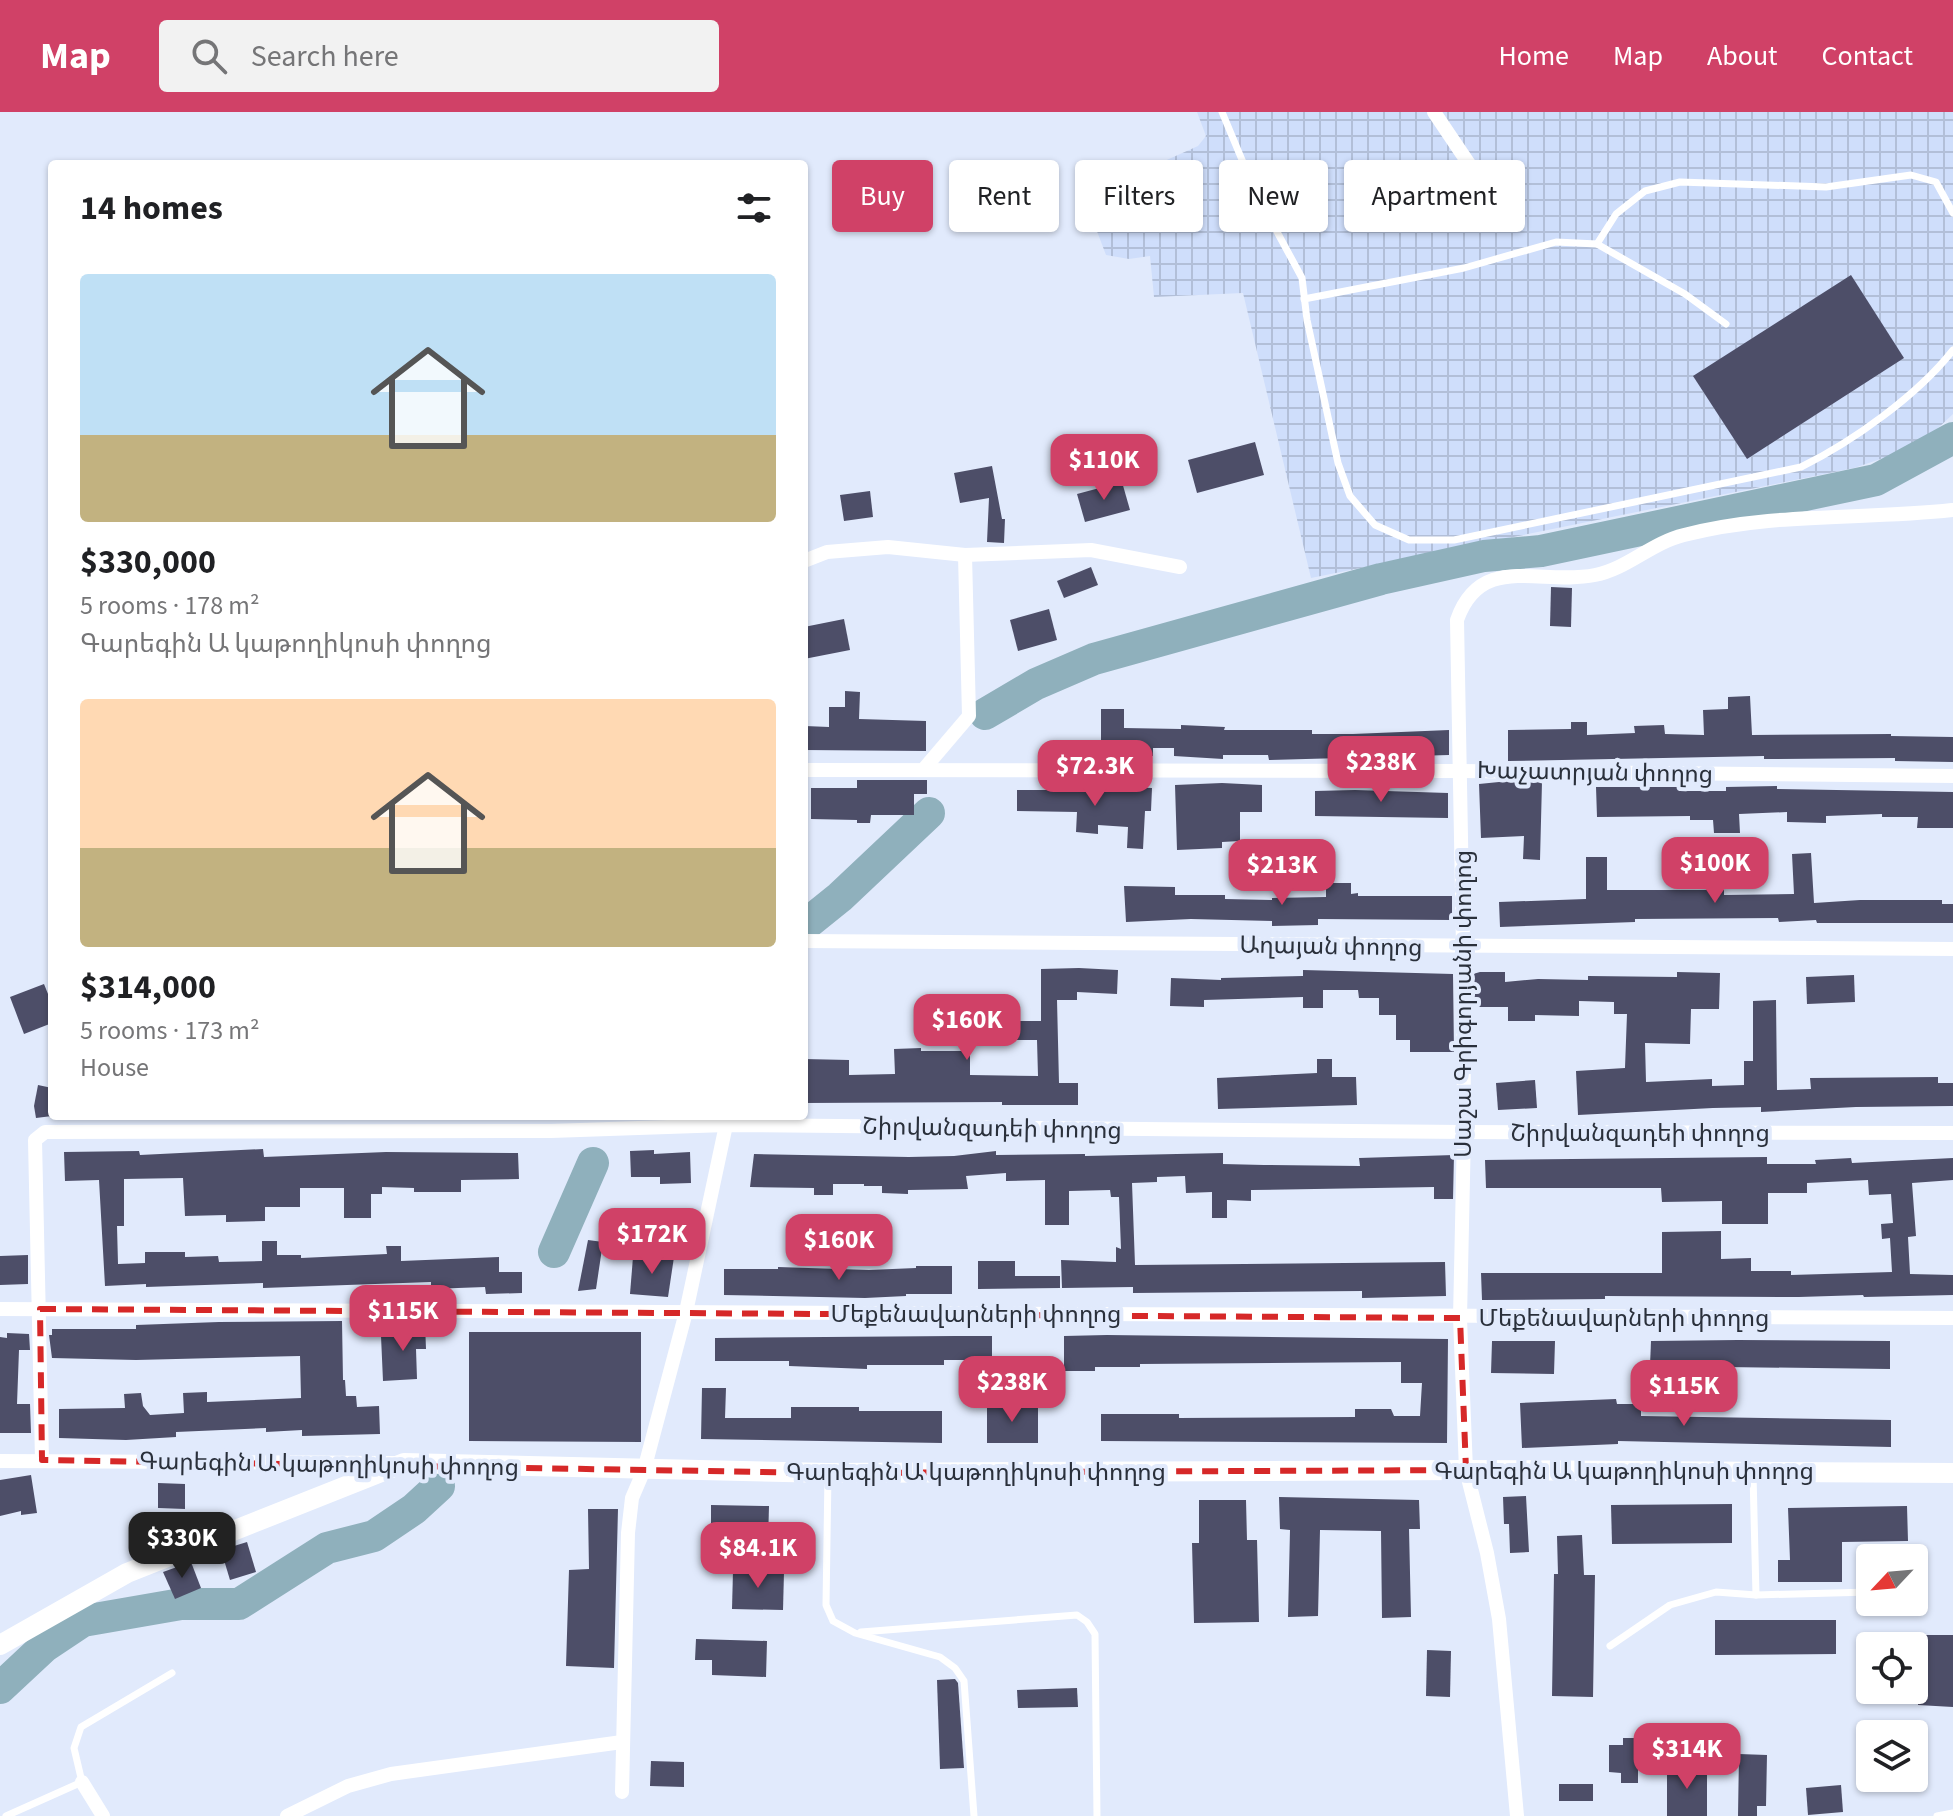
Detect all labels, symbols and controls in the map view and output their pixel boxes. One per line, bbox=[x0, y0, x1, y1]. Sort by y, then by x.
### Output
search box bbox=[159, 20, 719, 92]
text: Map bbox=[40, 29, 111, 83]
icon: search bbox=[187, 34, 231, 78]
text: Search here bbox=[251, 35, 399, 78]
text: Home bbox=[1498, 36, 1569, 76]
text: Map bbox=[1613, 36, 1663, 76]
text: About bbox=[1707, 36, 1778, 76]
text: Contact bbox=[1822, 36, 1913, 76]
chip: Buy bbox=[832, 160, 933, 232]
chip: Rent bbox=[949, 160, 1059, 232]
chip: Filters bbox=[1075, 160, 1203, 232]
chip: New bbox=[1219, 160, 1328, 232]
chip: Apartment bbox=[1344, 160, 1525, 232]
text: 14 homes bbox=[80, 184, 223, 233]
icon: filters bbox=[732, 186, 776, 230]
icon: home bbox=[356, 326, 500, 470]
pin: $110K bbox=[1048, 434, 1160, 502]
text: $110K bbox=[1069, 441, 1139, 478]
text: $330,000 bbox=[80, 538, 216, 587]
text: 5 rooms · 178 m² bbox=[80, 587, 259, 624]
text: Գարեգին Ա կաթողիկոսի փողոց bbox=[80, 625, 492, 662]
pin: $238K bbox=[1325, 736, 1437, 804]
pin: $72.3K bbox=[1030, 740, 1160, 808]
text: $238K bbox=[1346, 743, 1416, 780]
text: $72.3K bbox=[1056, 747, 1134, 784]
icon: home bbox=[356, 751, 500, 895]
street label: Խաչատրյան փողոց bbox=[1477, 753, 1713, 792]
pin: $100K bbox=[1659, 837, 1771, 905]
pin: $213K bbox=[1226, 839, 1338, 907]
text: $100K bbox=[1680, 844, 1750, 881]
text: $213K bbox=[1247, 846, 1317, 883]
street label: Սաշա Գրիգորյանի փողոց bbox=[1446, 850, 1481, 1158]
street label: Աղայան փողոց bbox=[1239, 927, 1423, 966]
text: $314,000 bbox=[80, 963, 216, 1012]
pin: $160K bbox=[911, 994, 1023, 1062]
text: $160K bbox=[932, 1001, 1002, 1038]
text: 5 rooms · 173 m² bbox=[80, 1012, 259, 1049]
text: House bbox=[80, 1049, 149, 1086]
street label: Շիրվանզադեի փողոց bbox=[862, 1109, 1122, 1148]
street label: Շիրվանզադեի փողոց bbox=[1510, 1116, 1770, 1151]
pin: $172K bbox=[596, 1208, 708, 1276]
pin: $160K bbox=[783, 1214, 895, 1282]
text: $172K bbox=[617, 1215, 687, 1252]
text: $160K bbox=[804, 1221, 874, 1258]
pin: $115K bbox=[347, 1285, 459, 1353]
text: $115K bbox=[368, 1292, 438, 1329]
street label: Մեքենավարների փողոց bbox=[831, 1297, 1121, 1332]
street label: Մեքենավարների փողոց bbox=[1479, 1301, 1769, 1336]
pin: $238K bbox=[956, 1356, 1068, 1424]
pin: $115K bbox=[1628, 1360, 1740, 1428]
text: $238K bbox=[977, 1363, 1047, 1400]
text: $115K bbox=[1649, 1367, 1719, 1404]
street label: Գարեգին Ա կաթողիկոսի փողոց bbox=[139, 1444, 519, 1485]
street label: Գարեգին Ա կաթողիկոսի փողոց bbox=[1434, 1454, 1814, 1489]
street label: Գարեգին Ա կաթողիկոսի փողոց bbox=[786, 1455, 1166, 1490]
pin: $330K bbox=[126, 1512, 238, 1580]
text: $330K bbox=[147, 1519, 217, 1556]
pin: $84.1K bbox=[693, 1522, 823, 1590]
text: $84.1K bbox=[719, 1529, 797, 1566]
north arrow bbox=[1856, 1544, 1928, 1616]
map controls bbox=[1856, 1544, 1928, 1792]
button: locate bbox=[1856, 1632, 1928, 1704]
button: layers bbox=[1856, 1720, 1928, 1792]
pin: $314K bbox=[1631, 1723, 1743, 1791]
text: $314K bbox=[1652, 1730, 1722, 1767]

